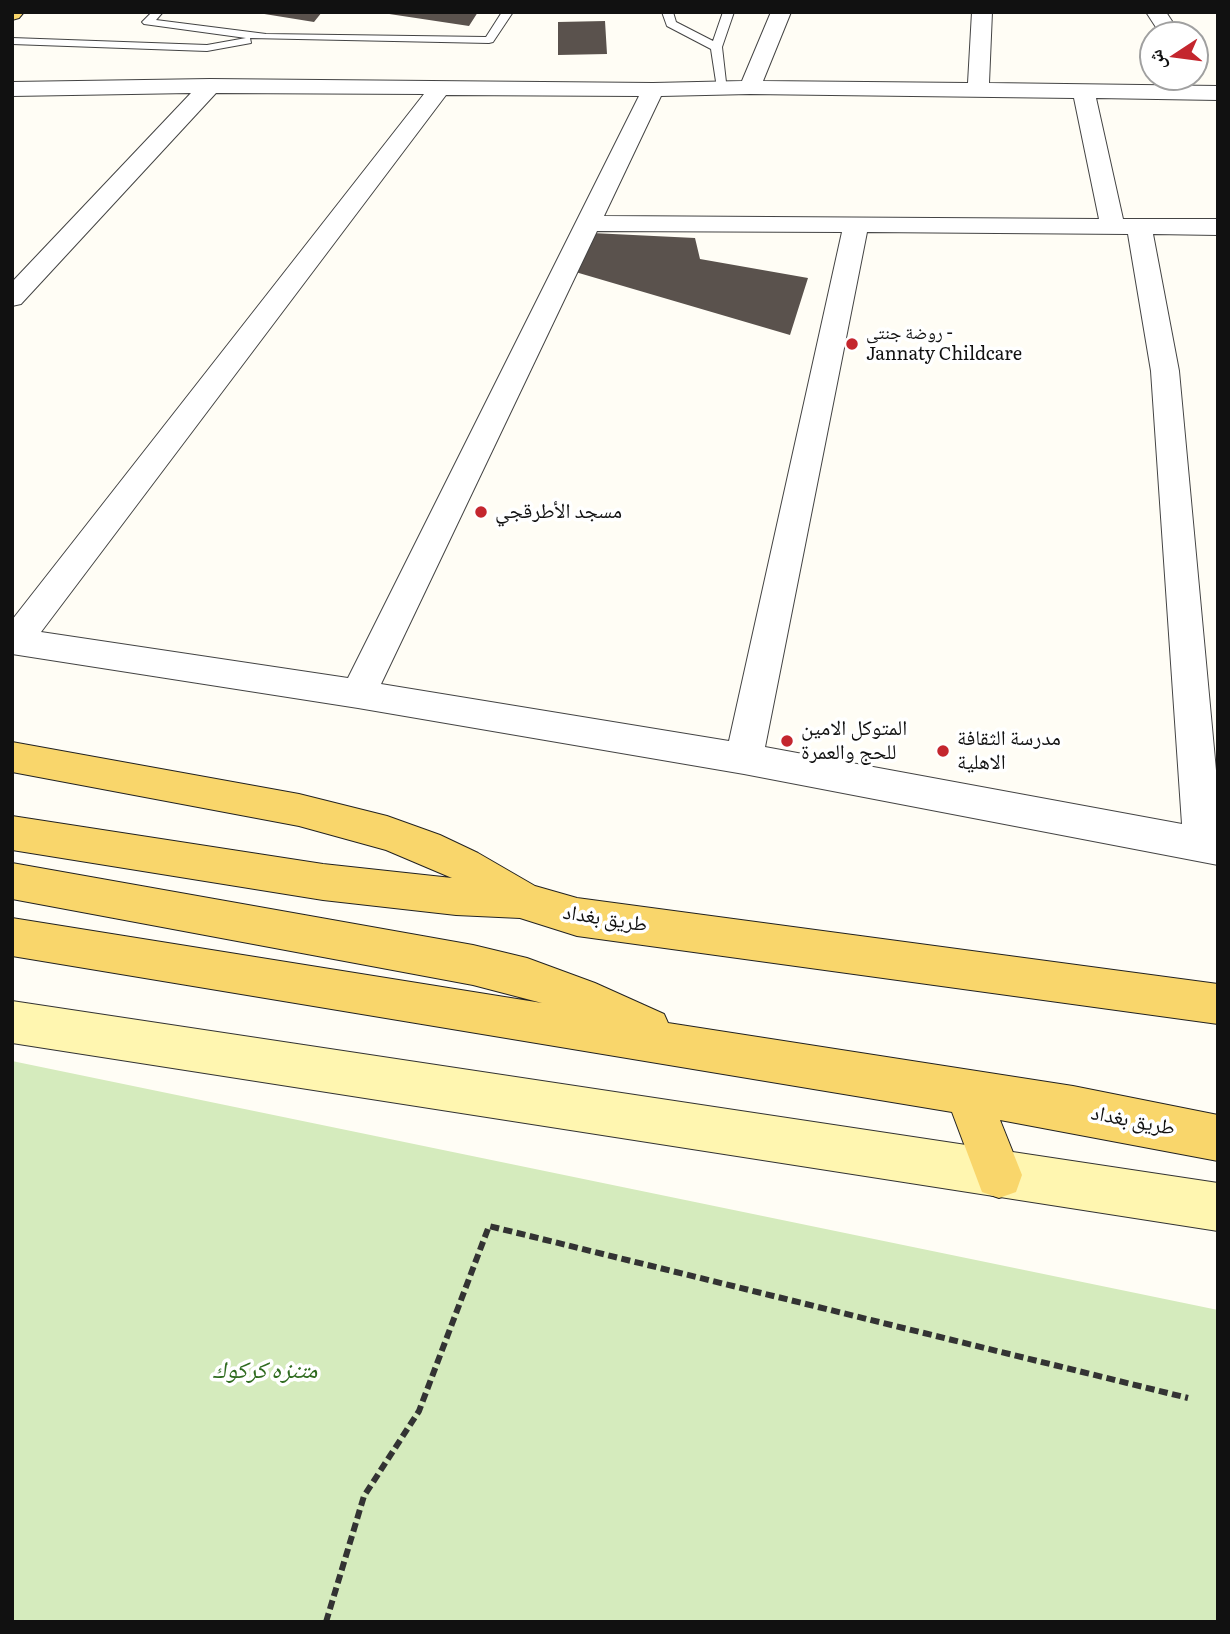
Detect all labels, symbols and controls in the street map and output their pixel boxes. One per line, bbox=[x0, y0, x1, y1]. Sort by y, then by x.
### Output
north arrow bbox=[1139, 21, 1209, 91]
text: ش bbox=[1140, 47, 1171, 73]
place label: روضة جنتي - Jannaty Childcare bbox=[866, 323, 1022, 366]
marker: روضة جنتي - Jannaty Childcare bbox=[844, 336, 860, 352]
place label: مسجد الأطرقجي bbox=[495, 499, 622, 525]
marker: مسجد الأطرقجي bbox=[473, 504, 489, 520]
place label: المتوكل الامين للحج والعمرة bbox=[801, 716, 907, 766]
place label: مدرسة الثقافة الاهلية bbox=[957, 726, 1061, 776]
marker: المتوكل الامين للحج والعمرة bbox=[779, 733, 795, 749]
marker: مدرسة الثقافة الاهلية bbox=[935, 743, 951, 759]
street label: طريق بغداد bbox=[561, 900, 649, 938]
street label: طريق بغداد bbox=[1089, 1100, 1177, 1142]
park label: متنزه كركوك bbox=[213, 1357, 317, 1385]

